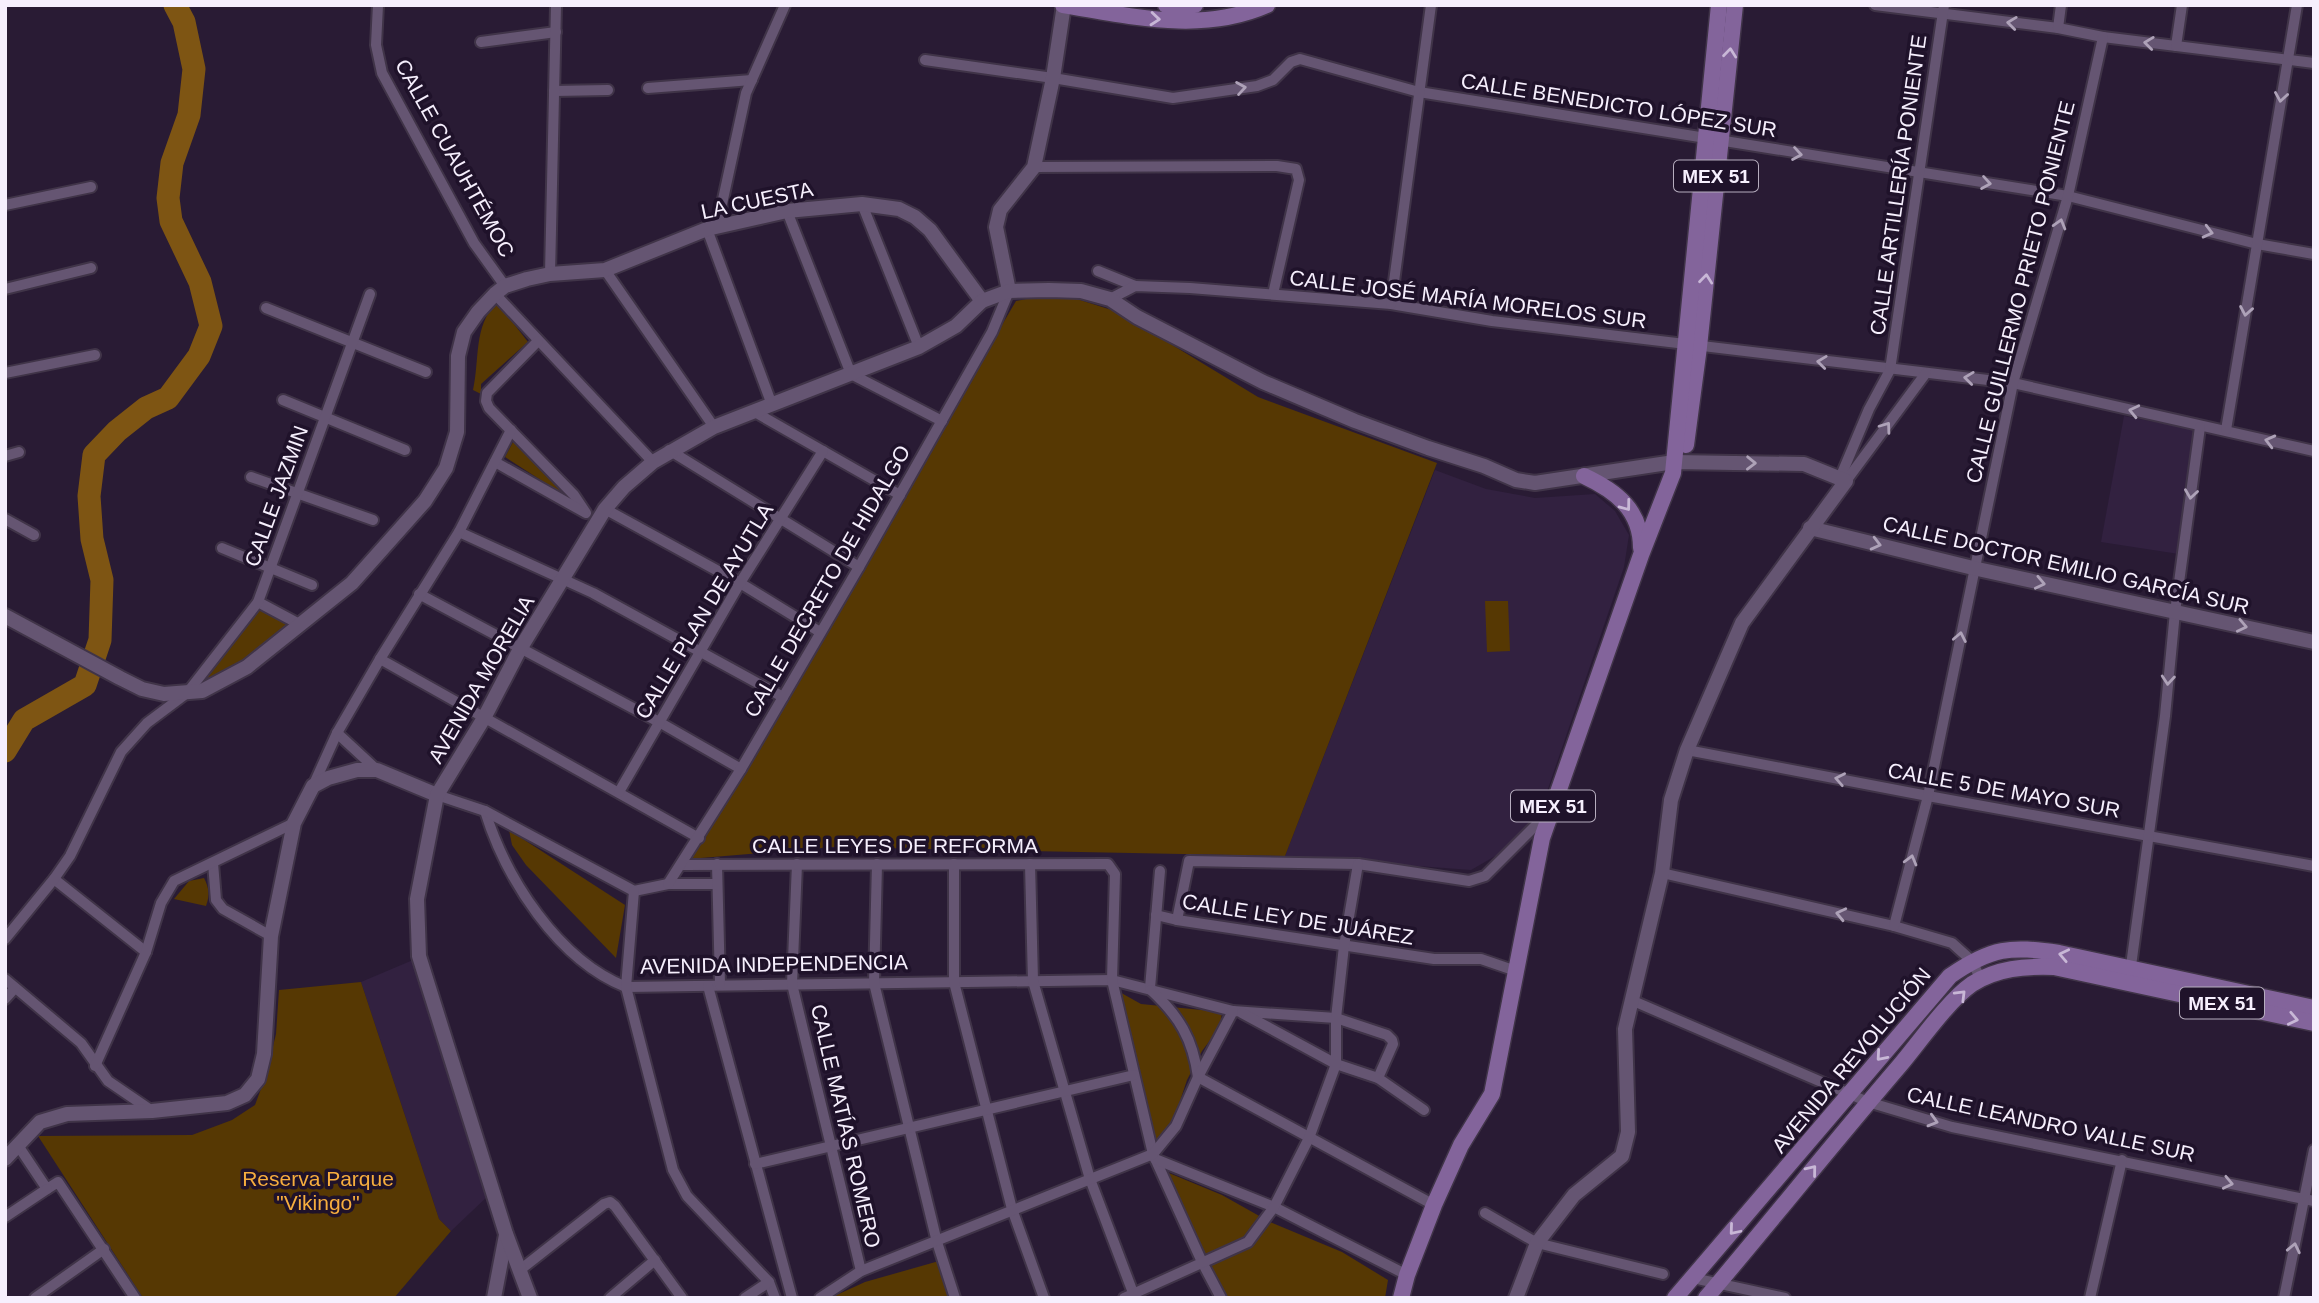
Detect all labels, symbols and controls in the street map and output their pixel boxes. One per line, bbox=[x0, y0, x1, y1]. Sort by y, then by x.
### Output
one-way arrow bbox=[1150, 11, 1161, 26]
one-way arrow bbox=[2006, 15, 2018, 30]
street label: CALLE ARTILLERÍA PONIENTE bbox=[1866, 33, 1930, 337]
one-way arrow bbox=[2143, 36, 2154, 51]
one-way arrow bbox=[1722, 47, 1737, 59]
street label: CALLE CUAUHTÉMOC bbox=[391, 55, 519, 261]
street label: CALLE BENEDICTO LÓPEZ SUR bbox=[1459, 69, 1779, 141]
one-way arrow bbox=[1235, 81, 1246, 96]
one-way arrow bbox=[2273, 91, 2288, 102]
street label: CALLE GUILLERMO PRIETO PONIENTE bbox=[1961, 99, 2079, 485]
one-way arrow bbox=[1791, 146, 1803, 161]
road number: MEX 51 bbox=[1674, 160, 1758, 192]
one-way arrow bbox=[1980, 175, 1992, 190]
street label: LA CUESTA bbox=[699, 177, 815, 223]
one-way arrow bbox=[2051, 218, 2066, 230]
one-way arrow bbox=[2202, 224, 2214, 238]
street label: CALLE JOSÉ MARÍA MORELOS SUR bbox=[1288, 266, 1648, 332]
one-way arrow bbox=[1698, 273, 1713, 284]
one-way arrow bbox=[2239, 306, 2254, 317]
one-way arrow bbox=[1816, 354, 1828, 369]
one-way arrow bbox=[1964, 371, 1975, 386]
one-way arrow bbox=[2128, 405, 2140, 420]
street label: CALLE JAZMIN bbox=[240, 422, 312, 570]
one-way arrow bbox=[1878, 422, 1891, 435]
one-way arrow bbox=[2264, 435, 2276, 449]
street label: CALLE DECRETO DE HIDALGO bbox=[740, 441, 914, 721]
one-way arrow bbox=[1746, 456, 1757, 471]
one-way arrow bbox=[2184, 489, 2199, 500]
one-way arrow bbox=[1617, 498, 1630, 511]
street label: CALLE PLAN DE AYUTLA bbox=[631, 499, 777, 723]
street label: CALLE DOCTOR EMILIO GARCÍA SUR bbox=[1881, 512, 2251, 618]
one-way arrow bbox=[1870, 536, 1882, 550]
one-way arrow bbox=[2034, 574, 2046, 589]
street label: AVENIDA MORELIA bbox=[424, 591, 538, 767]
one-way arrow bbox=[2236, 618, 2248, 632]
one-way arrow bbox=[1951, 632, 1966, 644]
one-way arrow bbox=[2161, 674, 2176, 685]
street label: CALLE 5 DE MAYO SUR bbox=[1886, 758, 2122, 822]
one-way arrow bbox=[1834, 773, 1846, 788]
road number: MEX 51 bbox=[1511, 790, 1595, 821]
street label: CALLE LEYES DE REFORMA bbox=[752, 834, 1038, 857]
one-way arrow bbox=[1903, 854, 1918, 866]
street label: CALLE LEY DE JUÁREZ bbox=[1181, 889, 1416, 949]
one-way arrow bbox=[1835, 907, 1847, 922]
one-way arrow bbox=[2058, 948, 2070, 963]
street label: AVENIDA INDEPENDENCIA bbox=[640, 950, 908, 978]
street label: AVENIDA REVOLUCIÓN bbox=[1767, 963, 1935, 1157]
road number: MEX 51 bbox=[2180, 987, 2264, 1018]
one-way arrow bbox=[1952, 991, 1965, 1004]
street label: CALLE MATÍAS ROMERO bbox=[807, 1002, 885, 1250]
one-way arrow bbox=[2287, 1010, 2299, 1025]
one-way arrow bbox=[1877, 1048, 1889, 1061]
street label: CALLE LEANDRO VALLE SUR bbox=[1905, 1082, 2197, 1166]
one-way arrow bbox=[1927, 1113, 1939, 1128]
one-way arrow bbox=[1804, 1165, 1816, 1178]
park label: Reserva Parque "Vikingo" bbox=[242, 1167, 394, 1214]
one-way arrow bbox=[2222, 1174, 2234, 1189]
one-way arrow bbox=[1730, 1222, 1742, 1235]
one-way arrow bbox=[2285, 1242, 2300, 1254]

